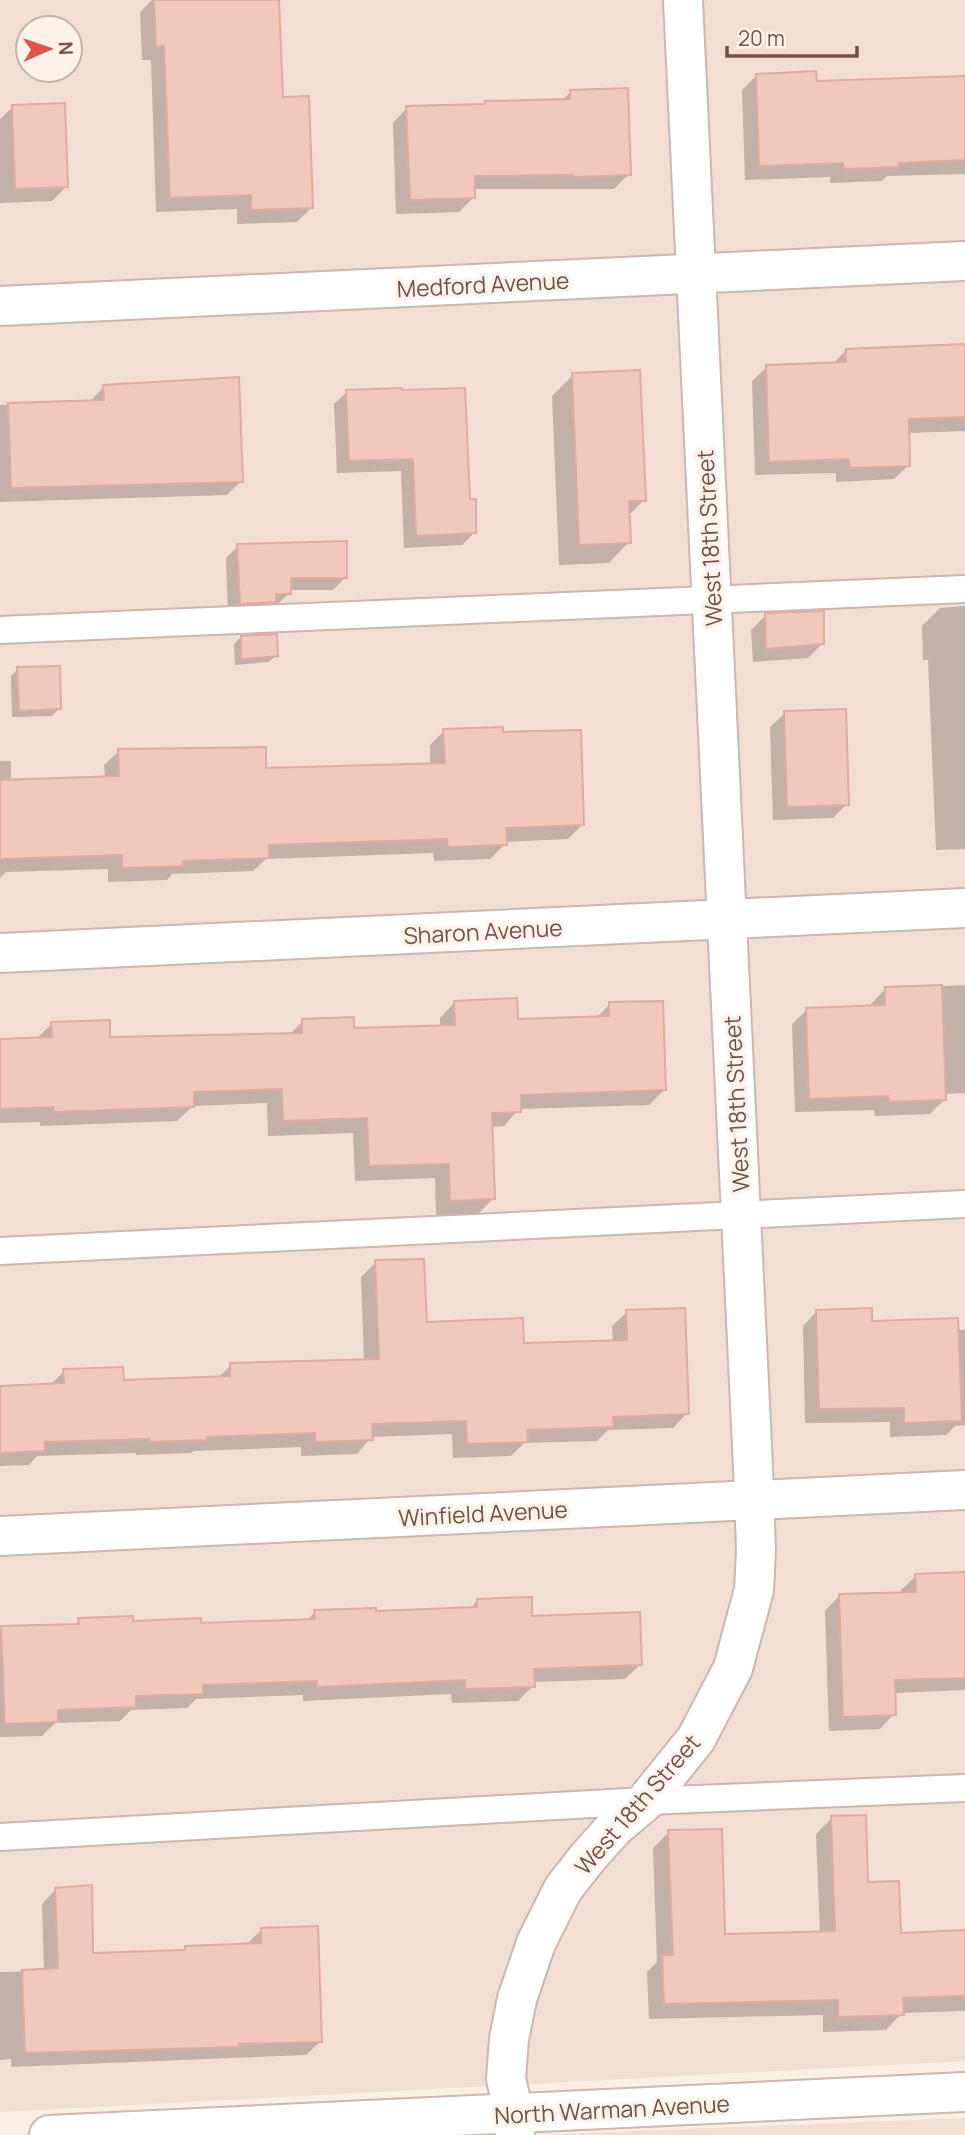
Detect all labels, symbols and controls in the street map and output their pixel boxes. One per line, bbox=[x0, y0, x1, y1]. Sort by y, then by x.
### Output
north arrow bbox=[14, 14, 84, 84]
scale bar bbox=[727, 14, 856, 58]
text: 20 m bbox=[738, 24, 785, 52]
text: N bbox=[53, 41, 79, 56]
street label: Medford Avenue bbox=[396, 264, 570, 304]
street label: West 18th Street bbox=[688, 449, 730, 627]
street label: Sharon Avenue bbox=[403, 911, 563, 951]
street label: West 18th Street bbox=[715, 1015, 757, 1193]
street label: Winfield Avenue bbox=[397, 1493, 569, 1533]
street label: West 18th Street bbox=[567, 1727, 707, 1881]
street label: North Warman Avenue bbox=[493, 2087, 731, 2131]

